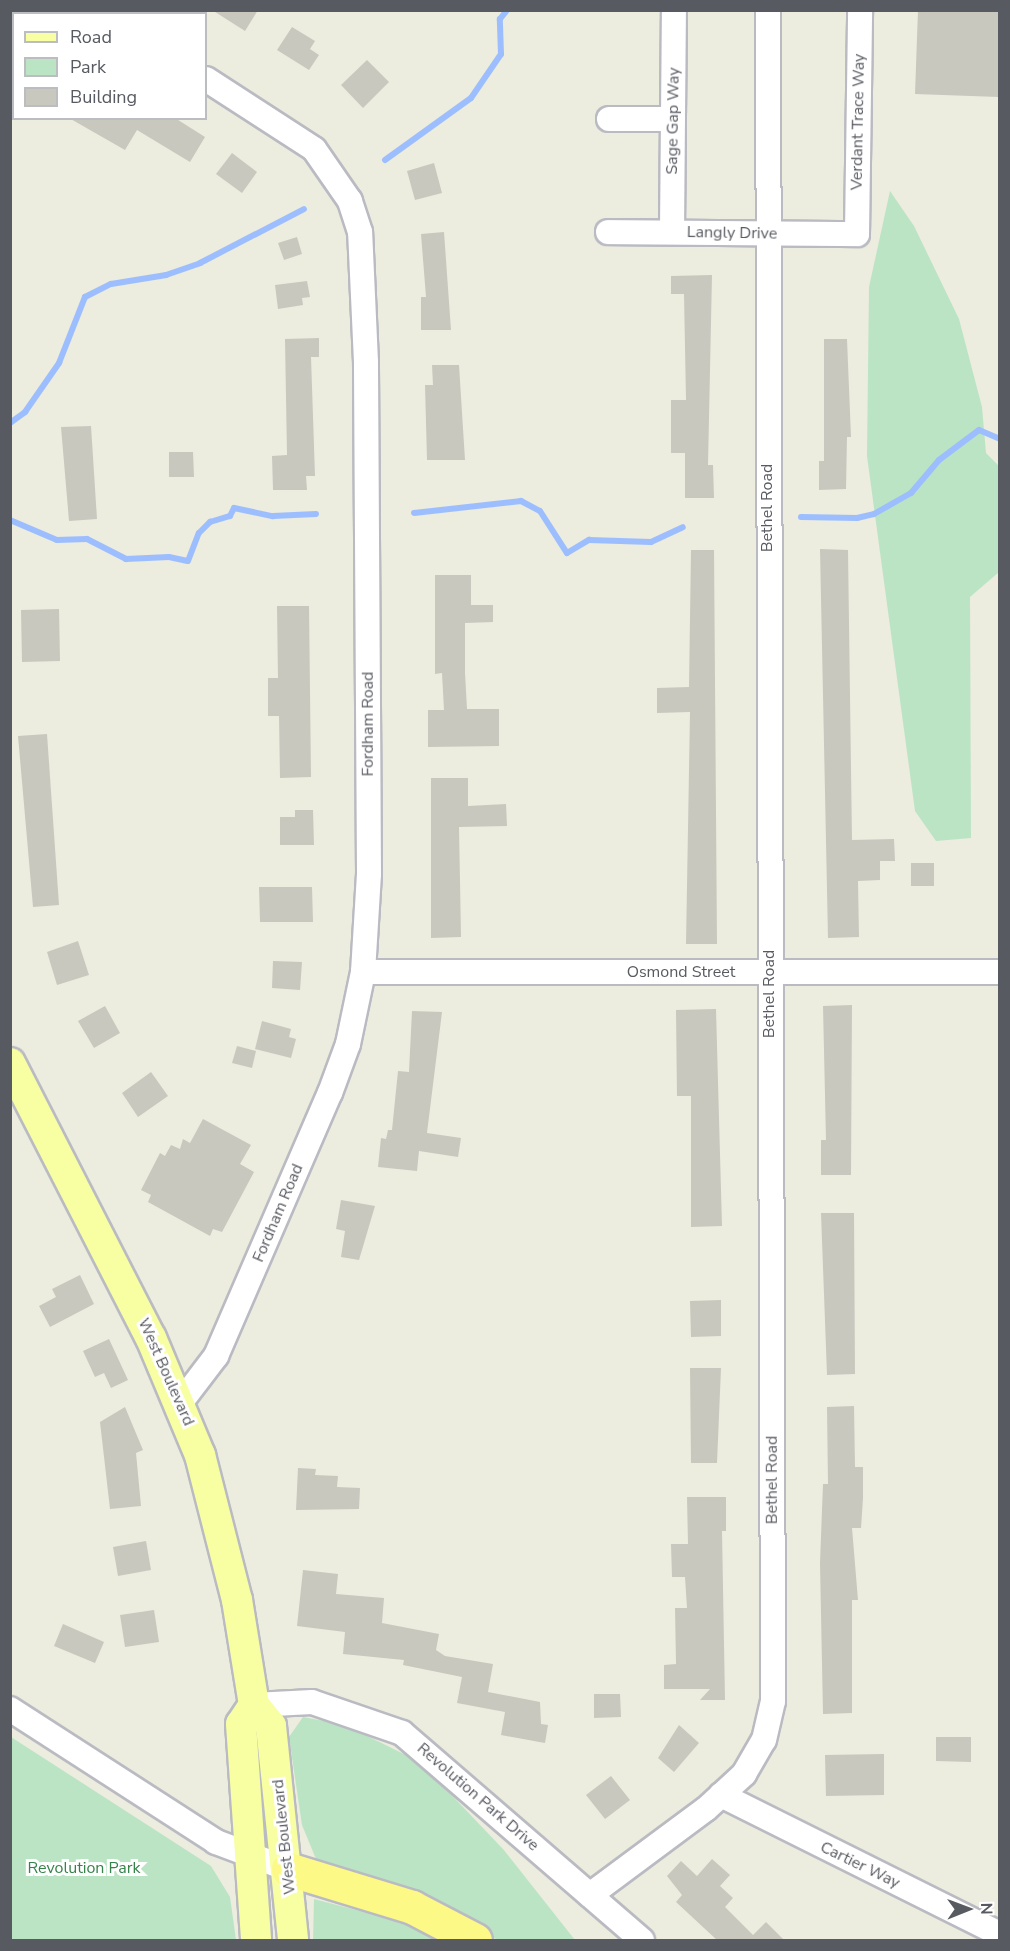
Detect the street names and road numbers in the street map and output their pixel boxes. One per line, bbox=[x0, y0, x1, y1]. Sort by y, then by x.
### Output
street label: Verdant Trace Way bbox=[847, 54, 869, 190]
street label: Sage Gap Way bbox=[662, 67, 684, 175]
street label: Langly Drive bbox=[687, 223, 777, 243]
street label: Bethel Road bbox=[757, 464, 777, 552]
street label: Fordham Road bbox=[358, 672, 378, 776]
street label: Bethel Road bbox=[759, 950, 779, 1038]
street label: Osmond Street bbox=[627, 962, 735, 982]
street label: Fordham Road bbox=[249, 1161, 307, 1265]
street label: West Boulevard bbox=[134, 1315, 198, 1429]
street label: Bethel Road bbox=[762, 1436, 782, 1524]
street label: Revolution Park Drive bbox=[413, 1739, 543, 1855]
street label: West Boulevard bbox=[268, 1778, 300, 1896]
street label: Cartier Way bbox=[817, 1837, 903, 1893]

